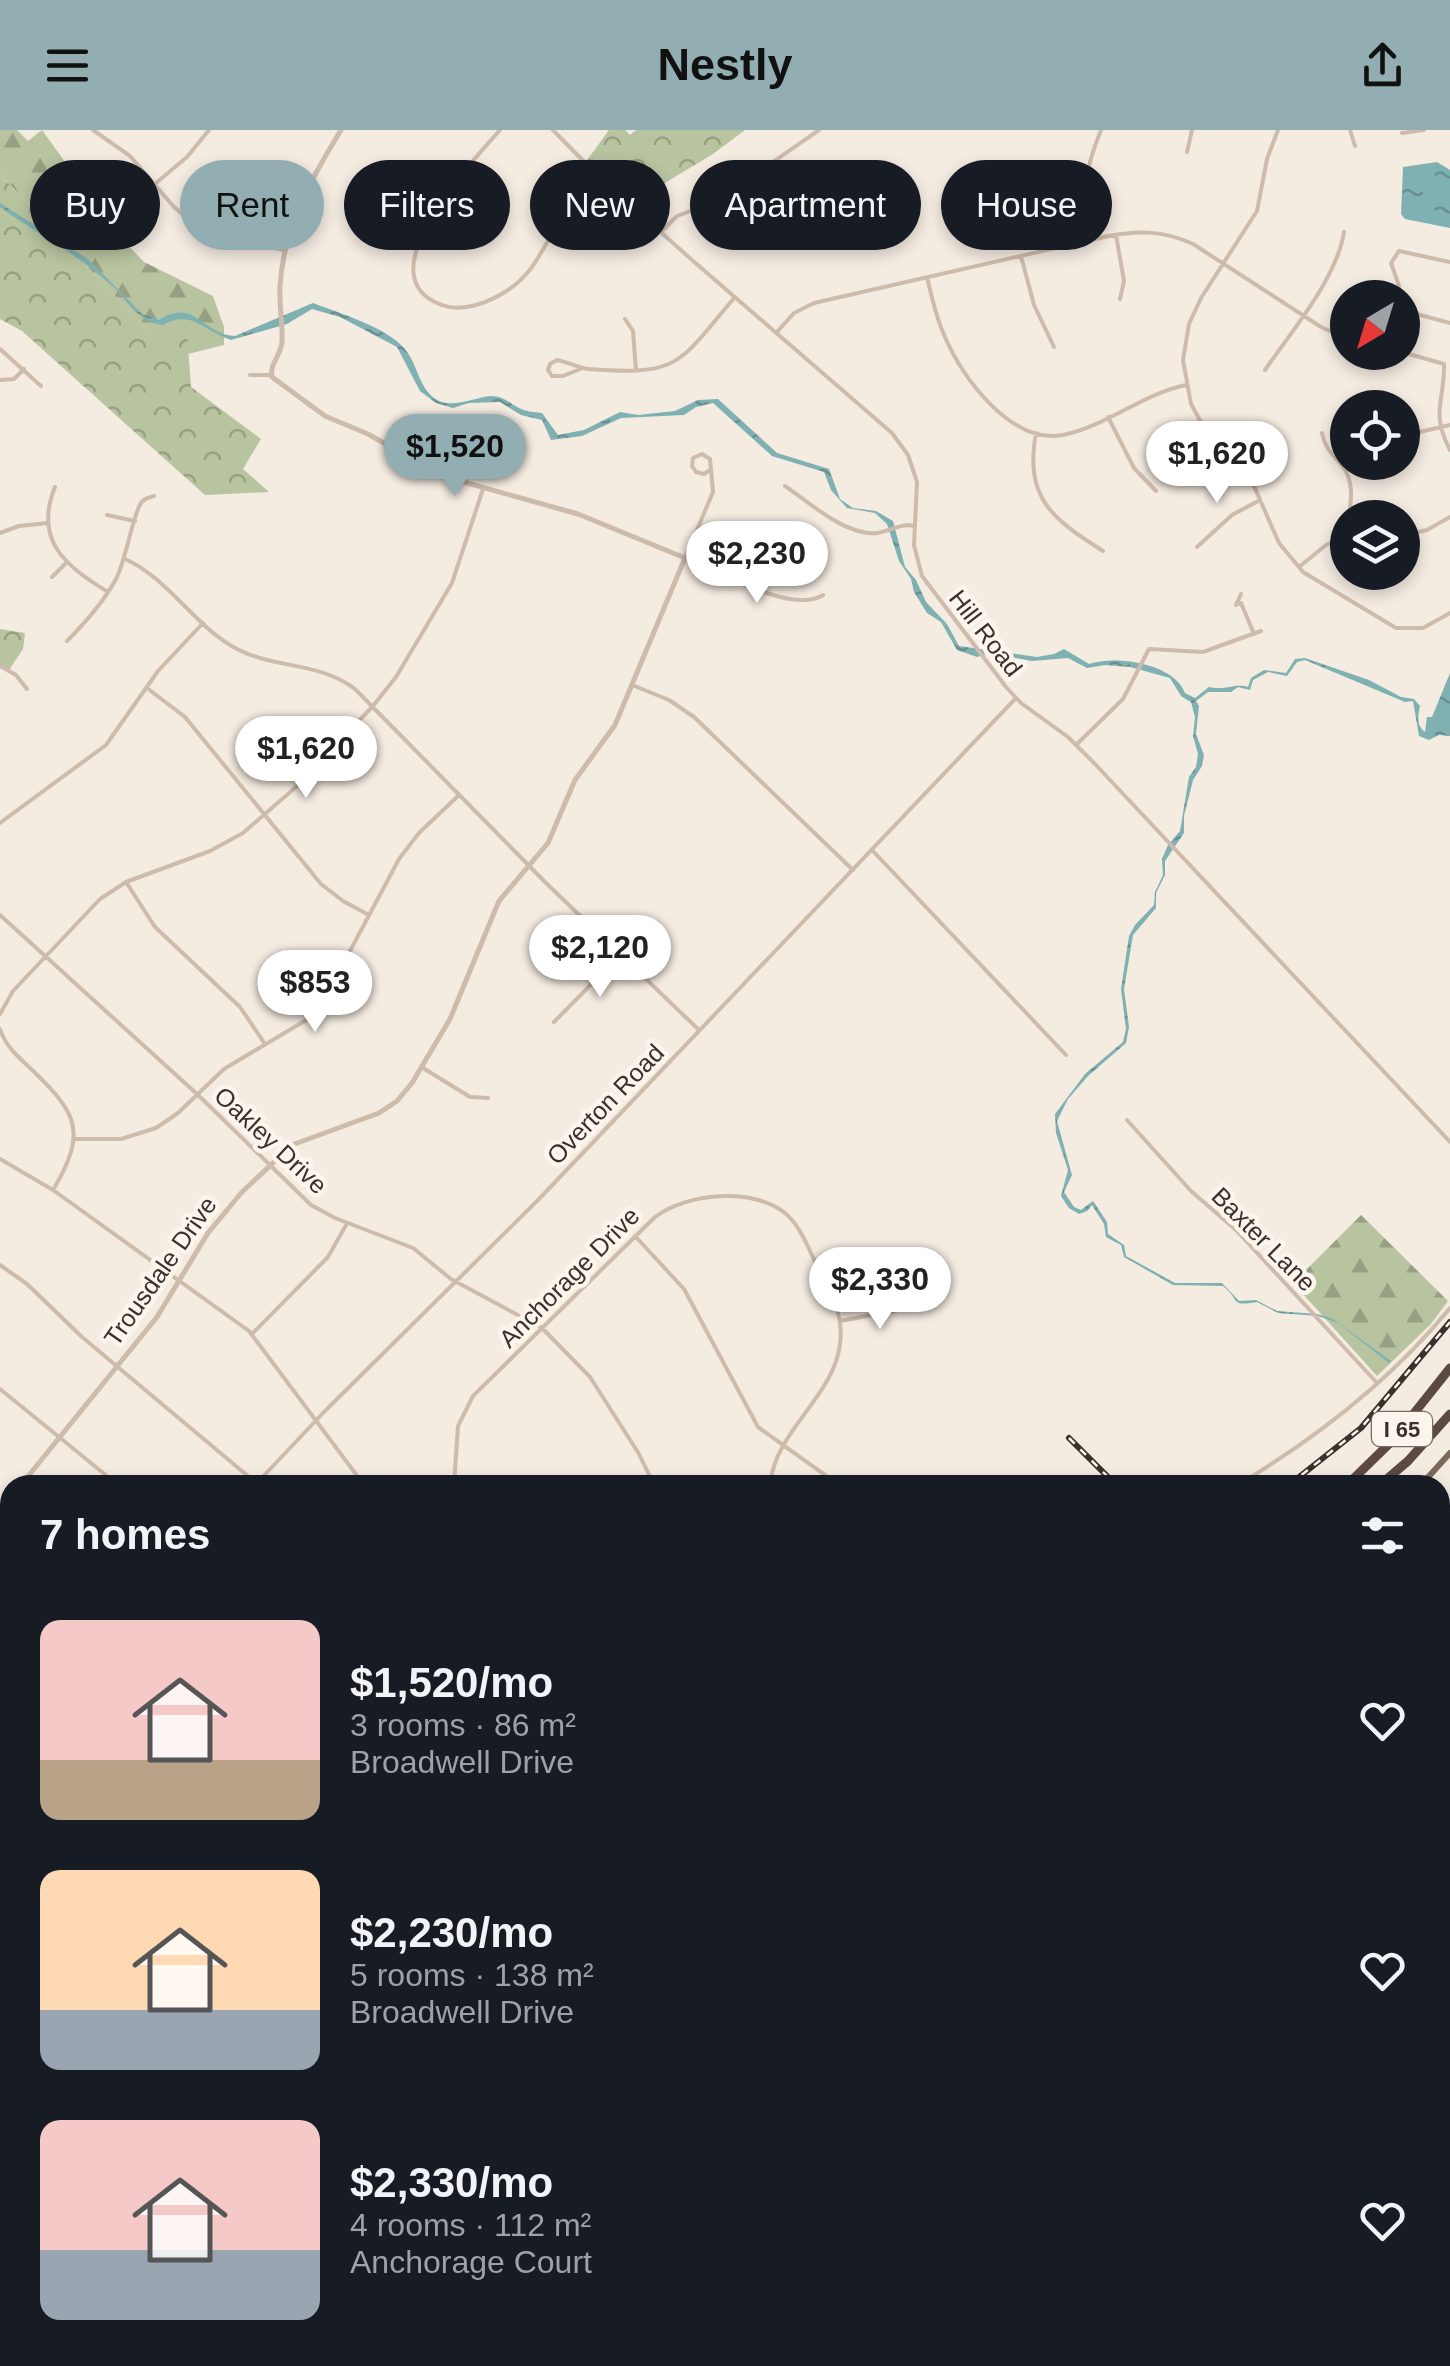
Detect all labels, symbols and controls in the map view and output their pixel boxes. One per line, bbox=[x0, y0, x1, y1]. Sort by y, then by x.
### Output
icon: menu bbox=[40, 38, 95, 93]
icon: share bbox=[1355, 38, 1410, 93]
text: Nestly bbox=[657, 39, 793, 90]
chip: Buy bbox=[30, 160, 160, 250]
chip: Rent bbox=[180, 160, 324, 250]
chip: Filters bbox=[344, 160, 510, 250]
chip: New bbox=[530, 160, 670, 250]
chip: Apartment bbox=[690, 160, 921, 250]
chip: House bbox=[941, 160, 1112, 250]
north arrow bbox=[1330, 280, 1420, 370]
map controls bbox=[1330, 280, 1420, 590]
button: locate bbox=[1330, 390, 1420, 480]
pin: $1,520 bbox=[374, 414, 536, 499]
pin: $1,620 bbox=[1136, 421, 1298, 506]
text: $1,520 bbox=[406, 428, 504, 464]
text: $1,620 bbox=[1168, 435, 1266, 471]
button: layers bbox=[1330, 500, 1420, 590]
pin: $2,230 bbox=[676, 521, 838, 606]
text: $2,230 bbox=[708, 535, 806, 571]
street label: Hill Road bbox=[944, 584, 1028, 682]
pin: $1,620 bbox=[225, 716, 387, 801]
text: $1,620 bbox=[257, 730, 355, 766]
pin: $2,120 bbox=[519, 915, 681, 1000]
text: $2,120 bbox=[551, 929, 649, 965]
pin: $853 bbox=[256, 950, 374, 1035]
text: $853 bbox=[279, 964, 351, 1000]
street label: Overton Road bbox=[541, 1038, 669, 1170]
street label: Oakley Drive bbox=[209, 1081, 333, 1199]
street label: Baxter Lane bbox=[1206, 1181, 1322, 1297]
street label: Trousdale Drive bbox=[98, 1191, 222, 1351]
street label: Anchorage Drive bbox=[493, 1201, 645, 1353]
pin: $2,330 bbox=[799, 1247, 961, 1332]
text: $2,330 bbox=[831, 1261, 929, 1297]
road number: I 65 bbox=[1372, 1412, 1432, 1446]
icon: filters bbox=[1355, 1508, 1410, 1563]
text: 7 homes bbox=[40, 1511, 210, 1558]
text: $1,520/mo bbox=[350, 1659, 553, 1706]
icon: home bbox=[120, 1660, 240, 1780]
icon: heart bbox=[1355, 1693, 1410, 1748]
text: 3 rooms · 86 m² bbox=[350, 1707, 576, 1743]
text: Broadwell Drive bbox=[350, 1744, 574, 1780]
text: $2,230/mo bbox=[350, 1909, 553, 1956]
icon: home bbox=[120, 1910, 240, 2030]
icon: heart bbox=[1355, 1943, 1410, 1998]
text: 5 rooms · 138 m² bbox=[350, 1957, 594, 1993]
text: Broadwell Drive bbox=[350, 1994, 574, 2030]
text: $2,330/mo bbox=[350, 2159, 553, 2206]
icon: home bbox=[120, 2160, 240, 2280]
icon: heart bbox=[1355, 2193, 1410, 2248]
text: 4 rooms · 112 m² bbox=[350, 2207, 591, 2243]
text: Anchorage Court bbox=[350, 2244, 592, 2280]

